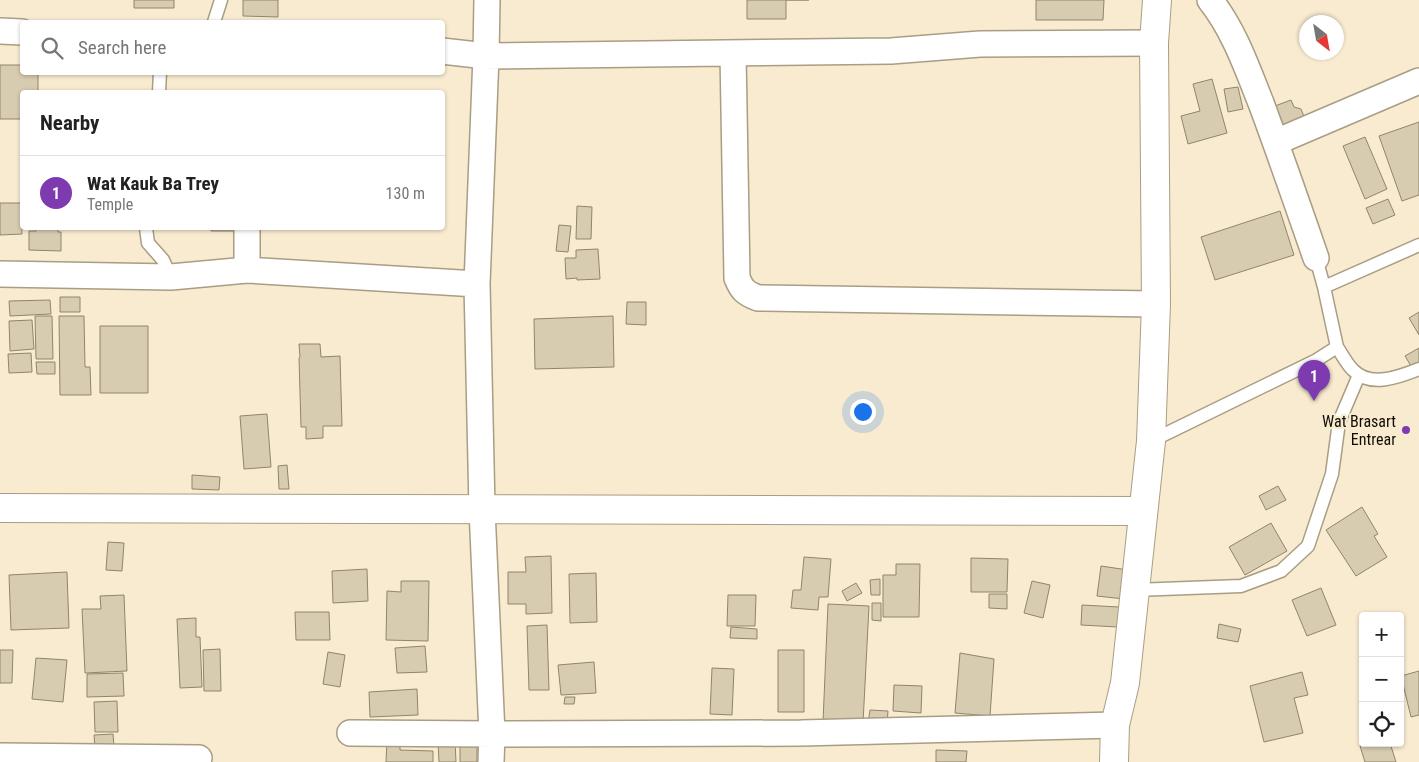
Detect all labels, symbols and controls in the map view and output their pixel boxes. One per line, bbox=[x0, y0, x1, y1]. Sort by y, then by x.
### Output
north arrow bbox=[1299, 15, 1344, 60]
search box bbox=[20, 20, 445, 75]
icon: search bbox=[38, 34, 66, 62]
text: Search here bbox=[78, 36, 166, 59]
text: Nearby bbox=[40, 111, 99, 135]
text: Wat Kauk Ba Trey bbox=[87, 172, 219, 195]
text: 1 bbox=[52, 184, 60, 203]
text: 130 m bbox=[386, 184, 425, 203]
text: Temple bbox=[87, 195, 133, 214]
pin: 1 bbox=[1298, 360, 1330, 401]
your location bbox=[850, 399, 876, 425]
place label: Wat Brasart Entrear bbox=[1322, 412, 1396, 449]
marker: Wat Brasart Entrear bbox=[1400, 424, 1412, 436]
map controls bbox=[1359, 612, 1404, 747]
button: + bbox=[1359, 612, 1404, 657]
button: − bbox=[1359, 657, 1404, 702]
button: locate bbox=[1359, 702, 1404, 747]

